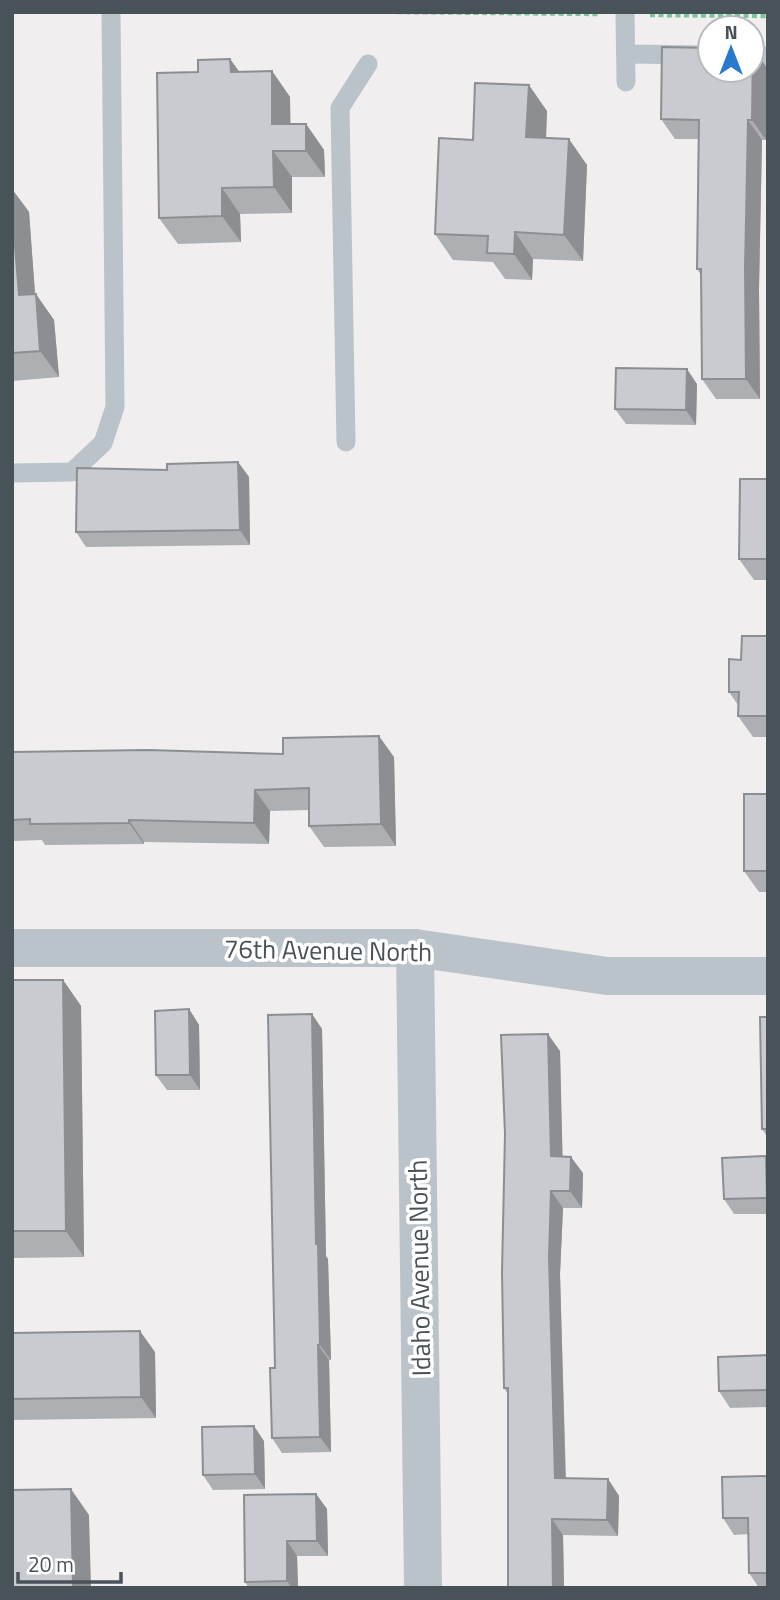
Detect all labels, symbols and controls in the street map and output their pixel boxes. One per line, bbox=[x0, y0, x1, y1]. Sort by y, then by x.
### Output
north arrow bbox=[696, 14, 766, 84]
text: N bbox=[724, 17, 738, 46]
street label: 76th Avenue North bbox=[224, 929, 432, 971]
street label: Idaho Avenue North bbox=[398, 1159, 440, 1377]
scale bar bbox=[18, 1540, 121, 1584]
text: 20 m bbox=[28, 1548, 74, 1580]

